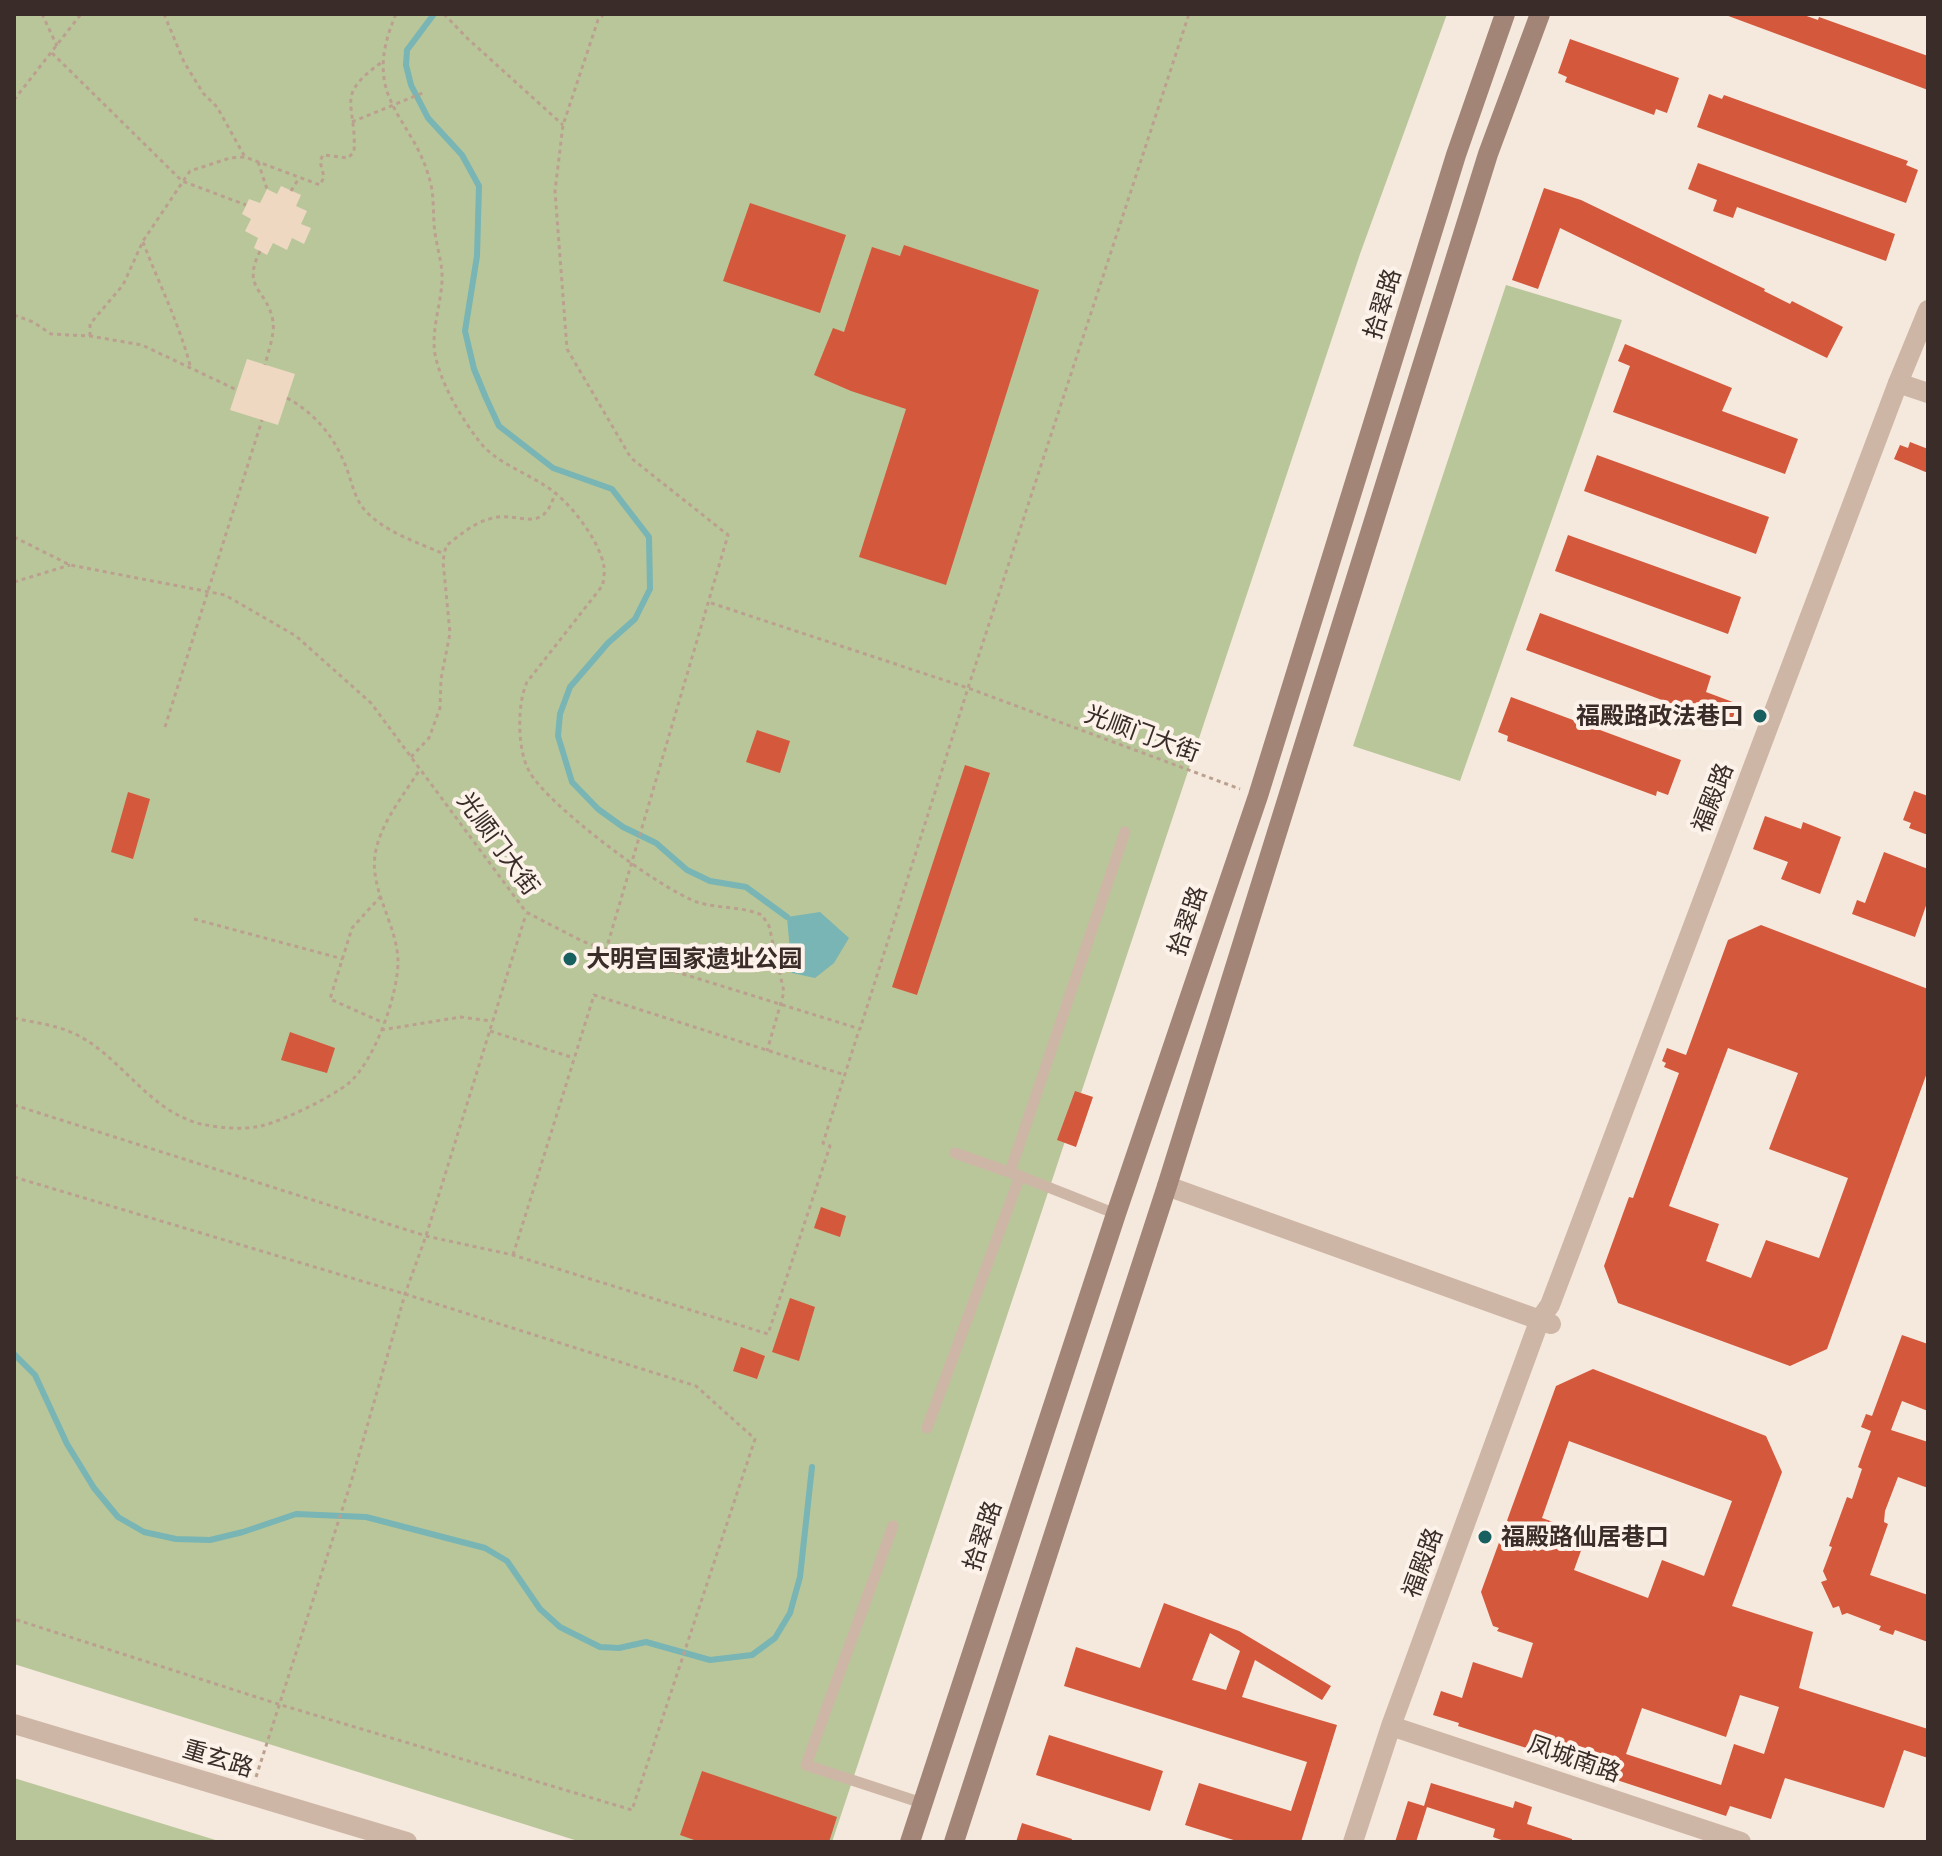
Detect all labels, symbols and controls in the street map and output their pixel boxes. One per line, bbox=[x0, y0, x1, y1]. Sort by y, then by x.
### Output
street label: 拾翠路 bbox=[1359, 265, 1407, 343]
street label: 光顺门大街 bbox=[1081, 700, 1203, 768]
place label: 福殿路政法巷口 bbox=[1576, 702, 1744, 730]
marker: 福殿路政法巷口 bbox=[1751, 707, 1769, 725]
street label: 福殿路 bbox=[1687, 759, 1739, 837]
street label: 光顺门大街 bbox=[451, 787, 545, 901]
street label: 拾翠路 bbox=[1163, 882, 1213, 960]
place label: 大明宫国家遗址公园 bbox=[586, 945, 802, 973]
marker: 大明宫国家遗址公园 bbox=[561, 950, 579, 968]
street label: 拾翠路 bbox=[958, 1497, 1008, 1575]
place label: 福殿路仙居巷口 bbox=[1501, 1523, 1669, 1551]
street label: 福殿路 bbox=[1397, 1524, 1449, 1602]
marker: 福殿路仙居巷口 bbox=[1476, 1528, 1494, 1546]
street label: 凤城南路 bbox=[1524, 1730, 1624, 1788]
street label: 重玄路 bbox=[179, 1735, 257, 1783]

